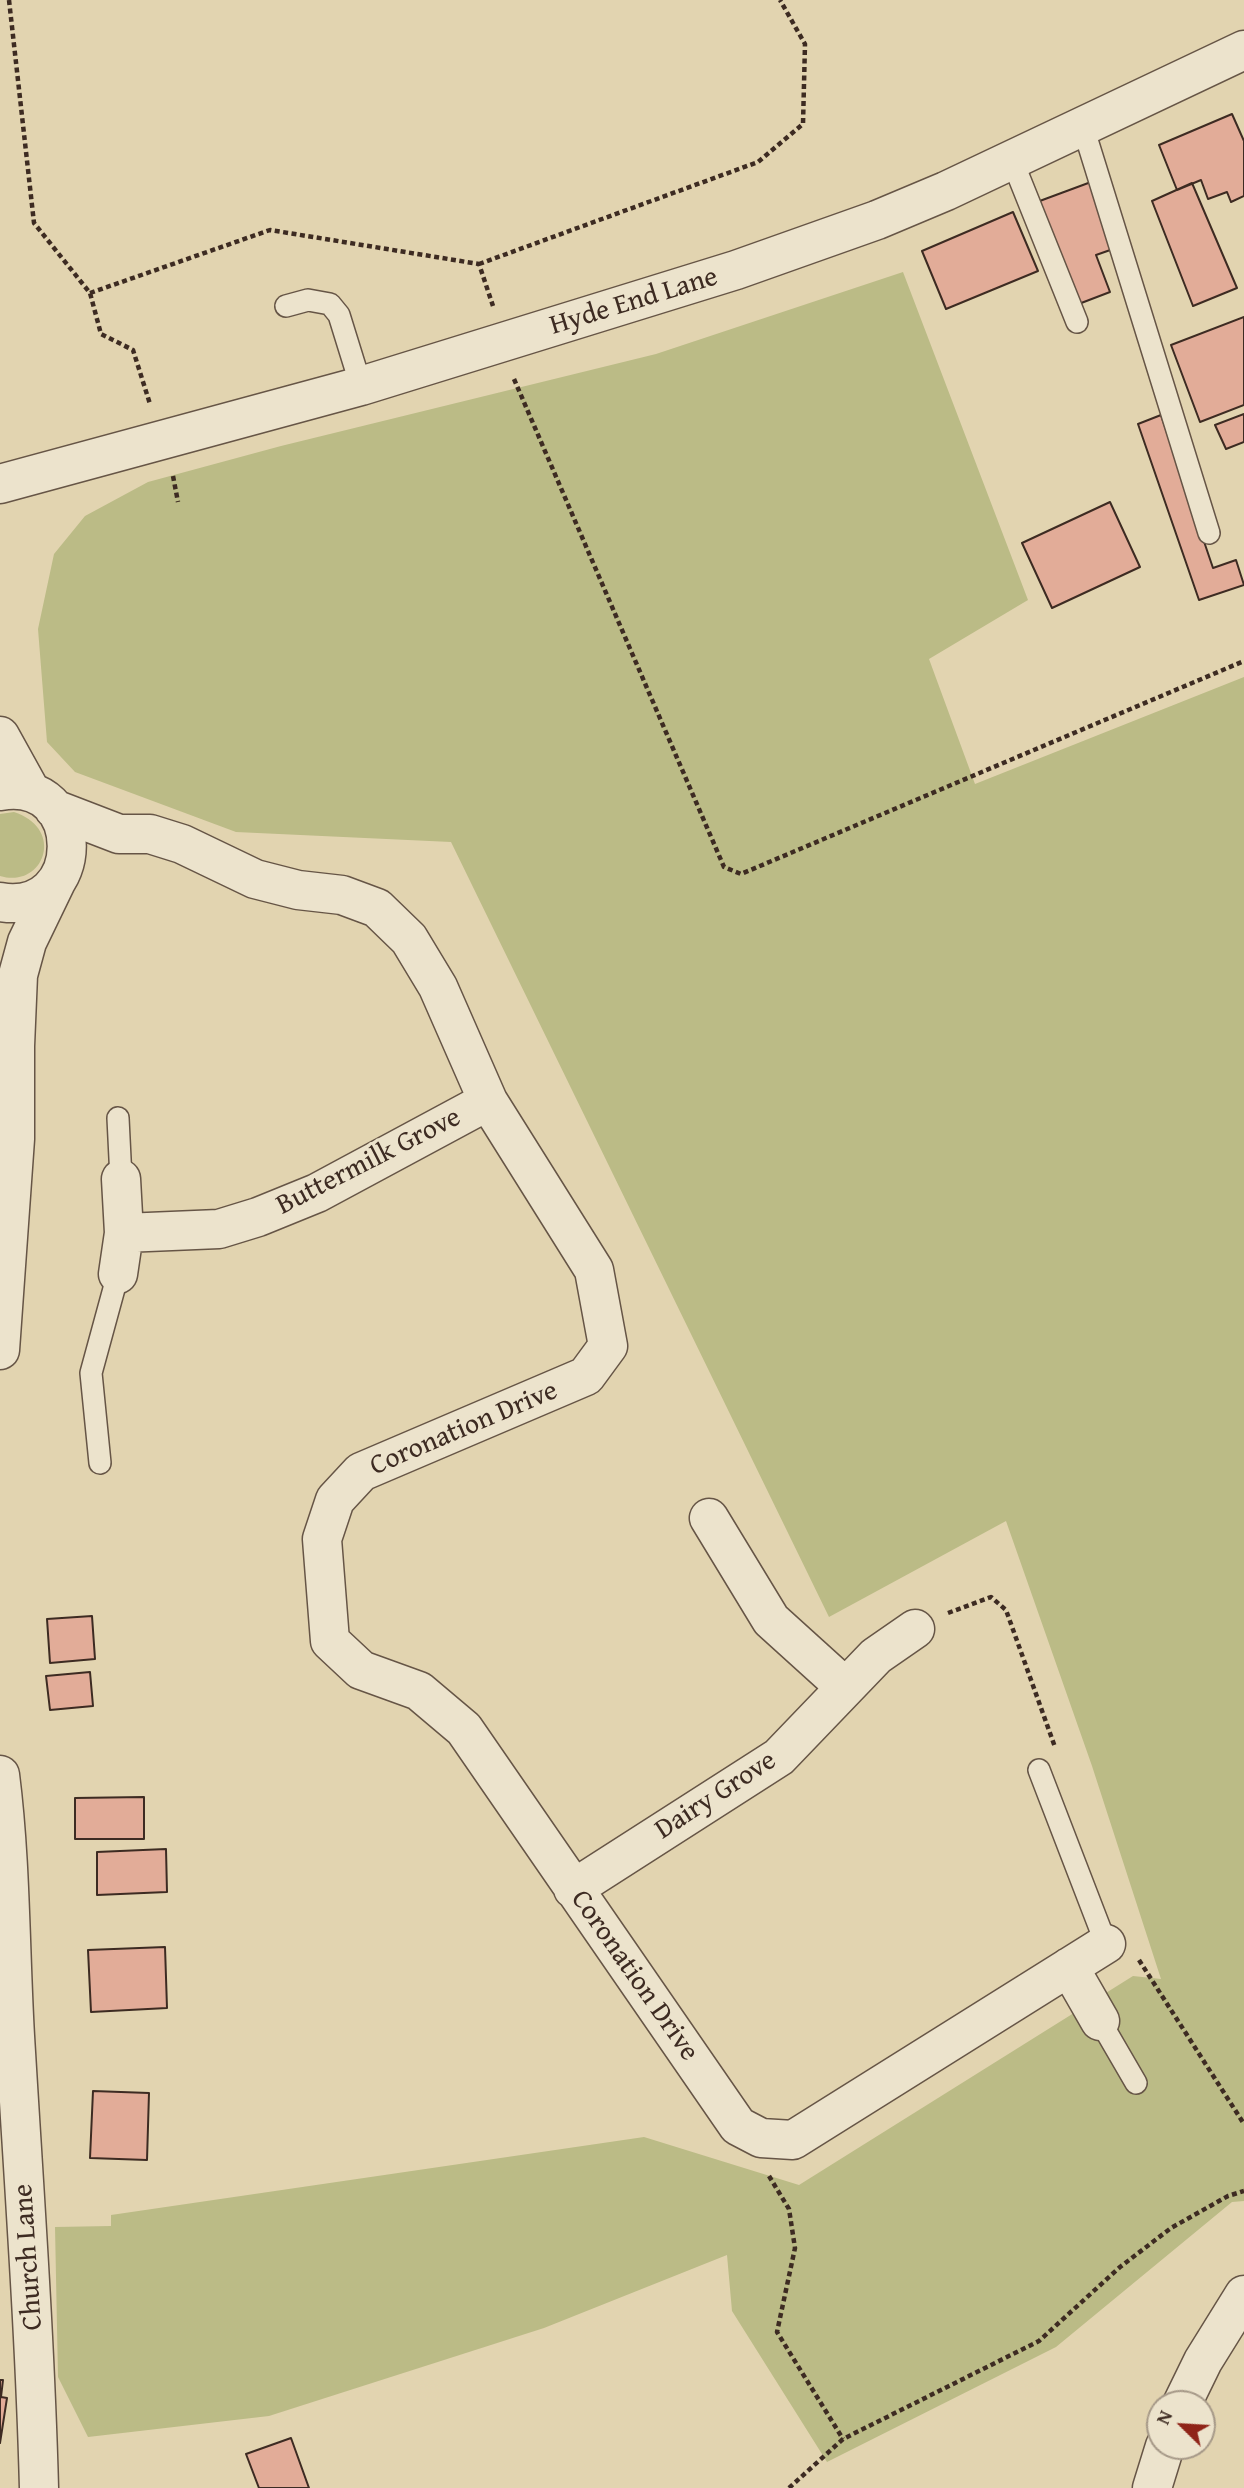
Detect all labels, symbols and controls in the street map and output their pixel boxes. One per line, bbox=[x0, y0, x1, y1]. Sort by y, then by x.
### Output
street label: Hyde End Lane bbox=[546, 261, 722, 343]
street label: Buttermilk Grove bbox=[271, 1101, 467, 1223]
street label: Coronation Drive bbox=[365, 1374, 563, 1484]
street label: Dairy Grove bbox=[649, 1744, 783, 1848]
street label: Coronation Drive bbox=[563, 1884, 705, 2068]
street label: Church Lane bbox=[7, 2183, 51, 2331]
north arrow bbox=[1146, 2390, 1216, 2460]
text: N bbox=[1148, 2406, 1179, 2429]

